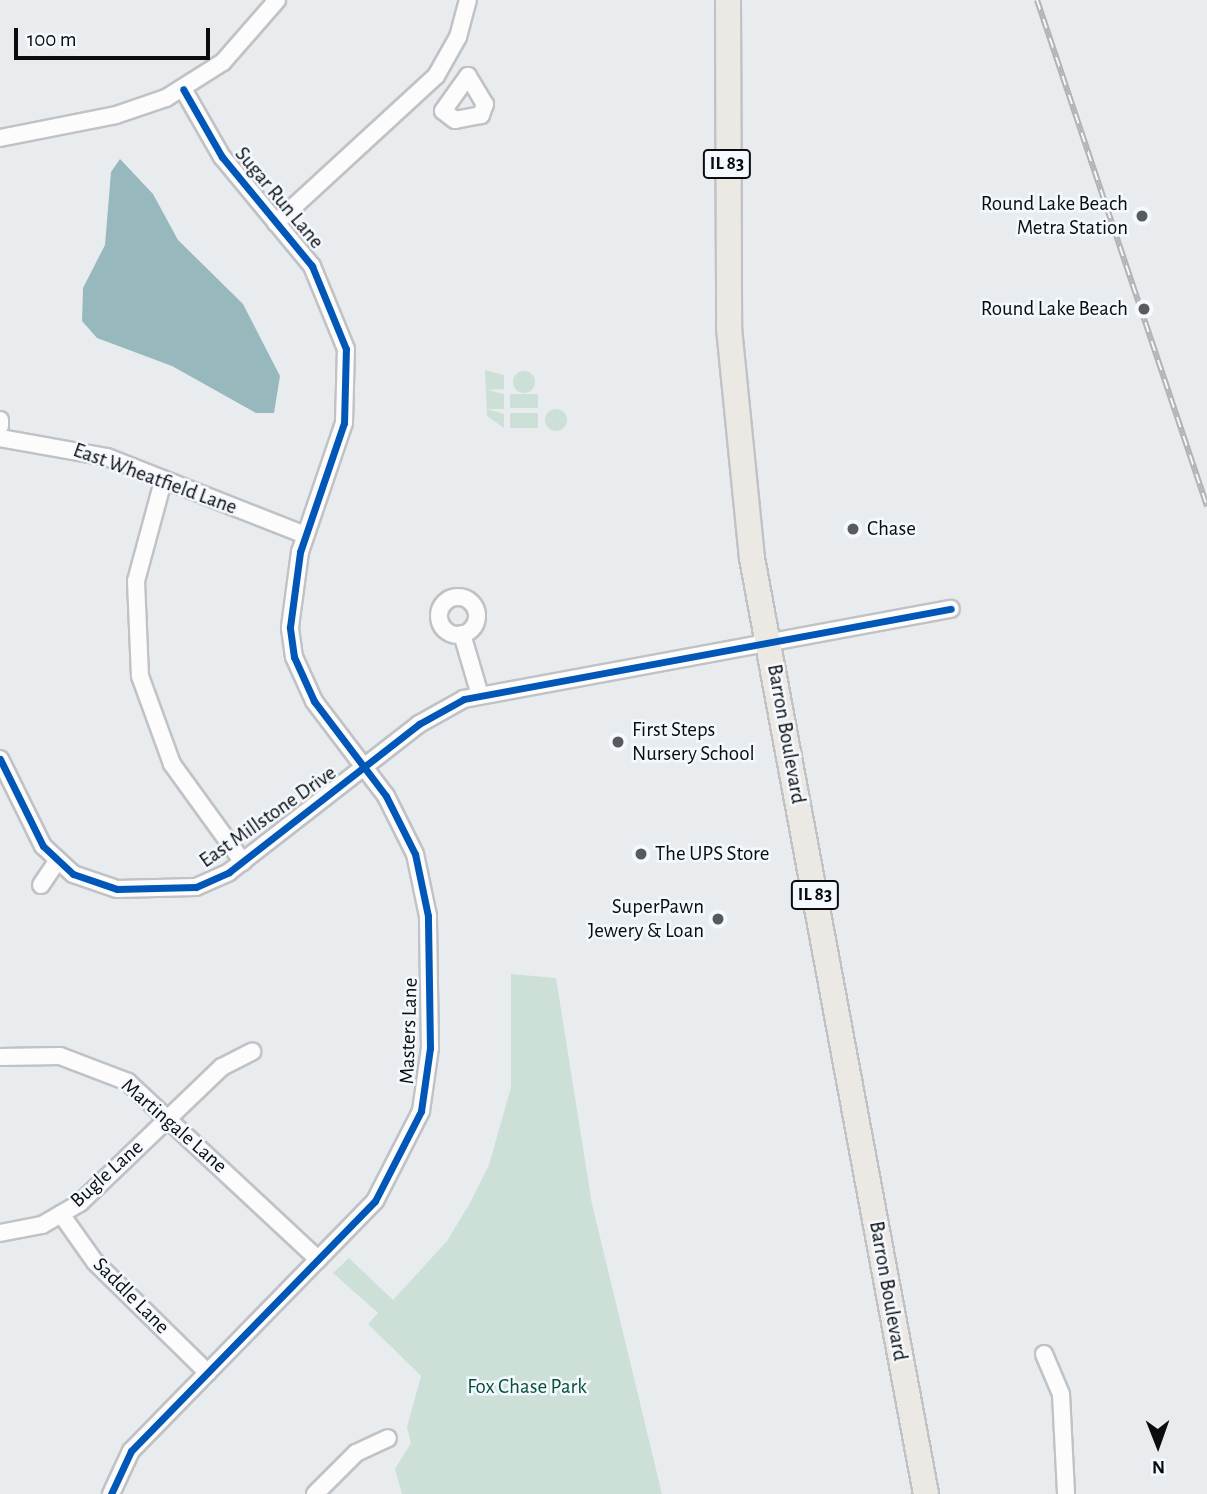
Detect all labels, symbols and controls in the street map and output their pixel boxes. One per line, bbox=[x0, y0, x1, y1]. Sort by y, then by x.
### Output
scale bar bbox=[18, 14, 214, 58]
text: 100 m bbox=[27, 29, 77, 50]
street label: Sugar Run Lane bbox=[229, 142, 329, 254]
road number: IL 83 bbox=[702, 148, 752, 180]
place label: Round Lake Beach Metra Station bbox=[981, 191, 1128, 241]
marker: Round Lake Beach Metra Station bbox=[1134, 208, 1150, 224]
place label: Round Lake Beach bbox=[981, 296, 1128, 322]
marker: Round Lake Beach bbox=[1134, 299, 1154, 319]
street label: East Wheatfield Lane bbox=[70, 438, 240, 520]
place label: Chase bbox=[867, 516, 916, 542]
marker: Chase bbox=[845, 521, 861, 537]
street label: Barron Boulevard bbox=[761, 662, 811, 806]
place label: First Steps Nursery School bbox=[632, 717, 755, 767]
marker: First Steps Nursery School bbox=[610, 734, 626, 750]
street label: East Millstone Drive bbox=[195, 760, 341, 874]
place label: The UPS Store bbox=[655, 841, 769, 867]
marker: The UPS Store bbox=[633, 846, 649, 862]
road number: IL 83 bbox=[790, 880, 840, 911]
place label: SuperPawn Jewery & Loan bbox=[588, 894, 704, 944]
marker: SuperPawn Jewery & Loan bbox=[710, 911, 726, 927]
street label: Masters Lane bbox=[395, 977, 423, 1085]
street label: Martingale Lane bbox=[116, 1073, 232, 1179]
street label: Bugle Lane bbox=[65, 1135, 149, 1213]
street label: Barron Boulevard bbox=[863, 1219, 913, 1363]
street label: Saddle Lane bbox=[87, 1252, 175, 1340]
park label: Fox Chase Park bbox=[467, 1374, 587, 1400]
north arrow bbox=[1123, 1410, 1193, 1480]
text: N bbox=[1152, 1457, 1165, 1476]

